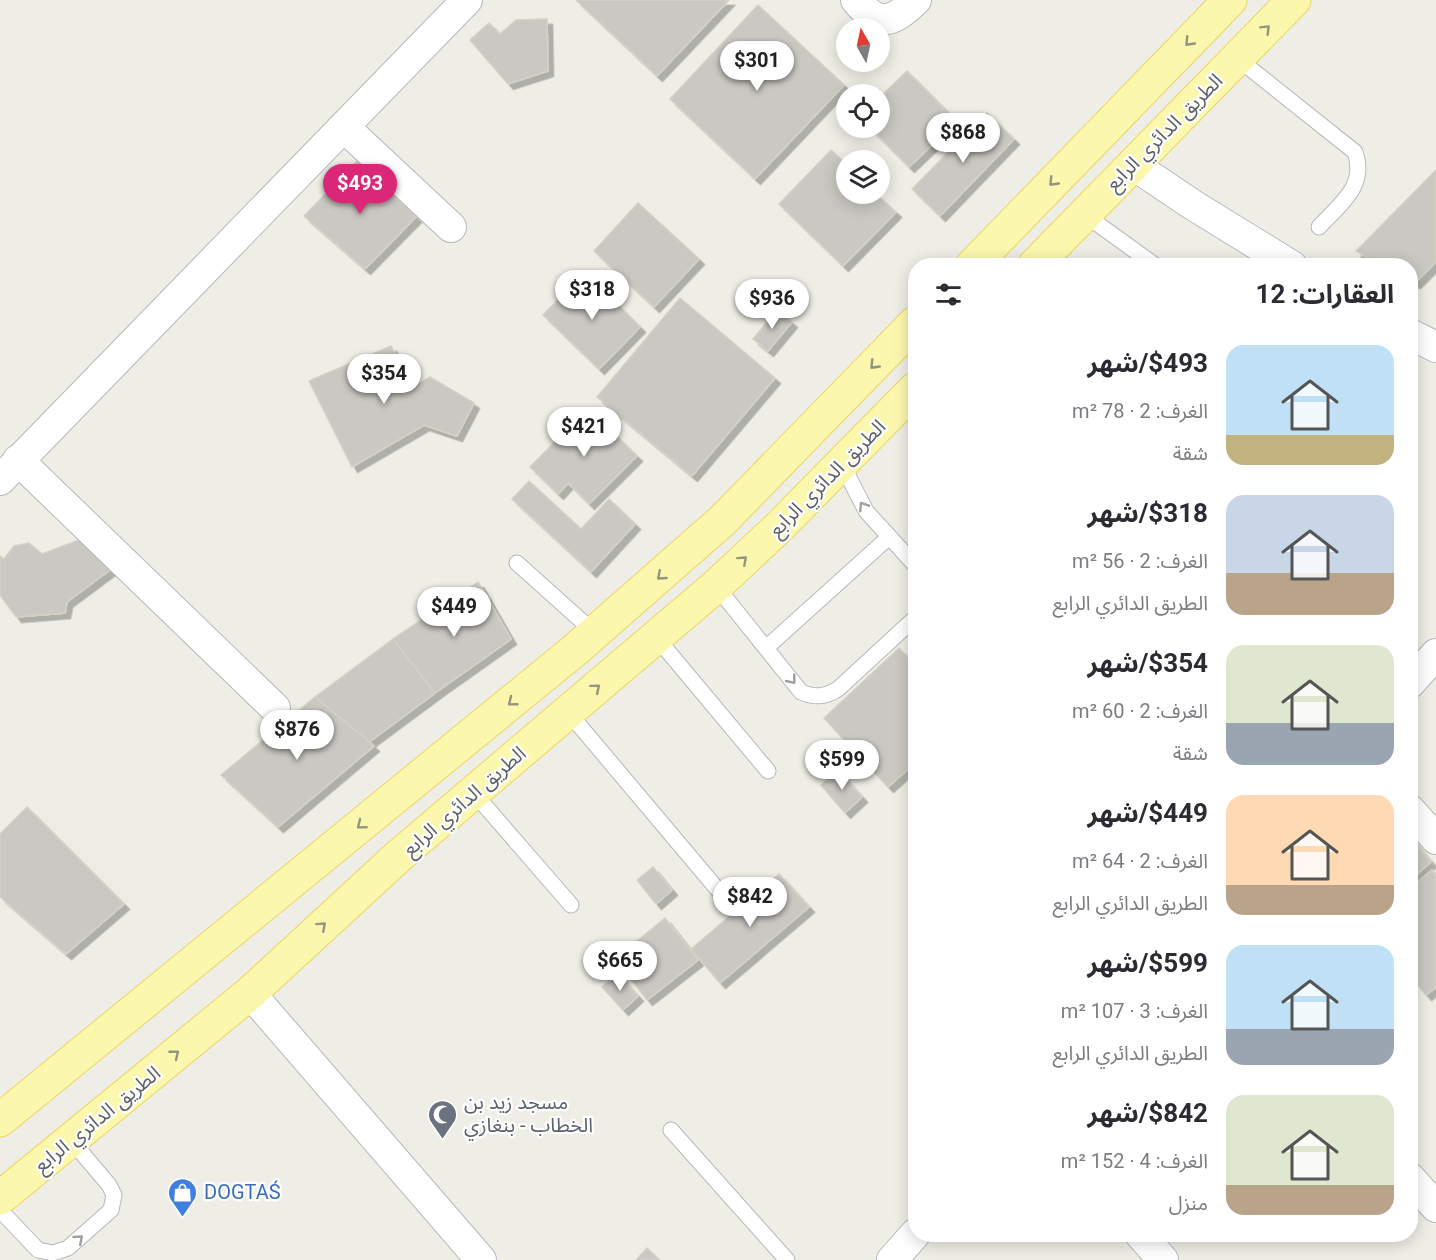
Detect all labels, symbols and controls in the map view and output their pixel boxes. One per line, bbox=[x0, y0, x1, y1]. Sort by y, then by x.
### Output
north arrow bbox=[836, 18, 890, 72]
map controls bbox=[836, 18, 890, 204]
one-way arrow bbox=[1259, 25, 1270, 36]
one-way arrow bbox=[1186, 34, 1197, 45]
pin: $301 bbox=[721, 41, 793, 92]
text: $301 bbox=[734, 48, 780, 72]
street label: الطريق الدائري الرابع bbox=[1101, 69, 1230, 198]
button: locate bbox=[836, 84, 890, 138]
pin: $868 bbox=[927, 113, 999, 164]
text: $868 bbox=[940, 120, 986, 144]
button: layers bbox=[836, 150, 890, 204]
pin: $493 bbox=[324, 164, 396, 215]
text: $493 bbox=[337, 171, 383, 195]
one-way arrow bbox=[1050, 174, 1061, 185]
pin: $318 bbox=[556, 270, 628, 321]
text: $318 bbox=[569, 277, 615, 301]
icon: filters bbox=[932, 278, 965, 311]
pin: $936 bbox=[736, 279, 808, 330]
text: العقارات: 12 bbox=[1255, 279, 1394, 309]
text: $936 bbox=[749, 286, 795, 310]
text: $493/شهر bbox=[1087, 348, 1208, 378]
pin: $354 bbox=[348, 354, 420, 405]
one-way arrow bbox=[870, 359, 881, 369]
text: $354 bbox=[361, 361, 407, 385]
icon: home bbox=[1274, 369, 1346, 441]
text: الغرف: 2 · 78 m² bbox=[1072, 399, 1208, 423]
pin: $421 bbox=[548, 407, 620, 458]
text: $421 bbox=[561, 414, 607, 438]
street label: الطريق الدائري الرابع bbox=[764, 415, 893, 544]
text: شقة bbox=[1173, 441, 1208, 465]
text: $318/شهر bbox=[1087, 498, 1208, 528]
one-way arrow bbox=[859, 501, 870, 512]
icon: home bbox=[1274, 519, 1346, 591]
text: الغرف: 2 · 56 m² bbox=[1072, 549, 1208, 573]
one-way arrow bbox=[736, 556, 747, 567]
one-way arrow bbox=[657, 569, 668, 580]
pin: $449 bbox=[418, 587, 490, 638]
text: الطريق الدائري الرابع bbox=[1052, 591, 1208, 615]
text: $449 bbox=[431, 594, 477, 618]
text: $354/شهر bbox=[1087, 648, 1208, 678]
icon: home bbox=[1274, 669, 1346, 741]
one-way arrow bbox=[784, 673, 795, 684]
one-way arrow bbox=[589, 684, 600, 695]
one-way arrow bbox=[508, 694, 519, 705]
text: الغرف: 2 · 60 m² bbox=[1072, 699, 1208, 723]
pin: $876 bbox=[261, 710, 333, 761]
text: $876 bbox=[274, 717, 320, 741]
pin: $599 bbox=[806, 740, 878, 791]
street label: الطريق الدائري الرابع bbox=[397, 741, 533, 864]
text: شقة bbox=[1173, 741, 1208, 765]
text: $599 bbox=[819, 747, 865, 771]
text: $449/شهر bbox=[1087, 798, 1208, 828]
one-way arrow bbox=[357, 818, 368, 829]
icon: home bbox=[1274, 819, 1346, 891]
text: الغرف: 2 · 64 m² bbox=[1072, 849, 1208, 873]
pin: $842 bbox=[714, 877, 786, 928]
text: $842 bbox=[727, 884, 773, 908]
text: الطريق الدائري الرابع bbox=[1052, 891, 1208, 915]
one-way arrow bbox=[315, 922, 325, 933]
pin: $665 bbox=[584, 941, 656, 992]
text: $665 bbox=[597, 948, 643, 972]
text: $599/شهر bbox=[1087, 948, 1208, 978]
icon: home bbox=[1274, 969, 1346, 1041]
text: الغرف: 3 · 107 m² bbox=[1061, 999, 1208, 1023]
text: الطريق الدائري الرابع bbox=[1052, 1041, 1208, 1065]
one-way arrow bbox=[168, 1051, 179, 1062]
street label: الطريق الدائري الرابع bbox=[29, 1061, 167, 1180]
place label: مسجد زيد بن الخطاب - بنغازي bbox=[464, 1090, 593, 1141]
mosque icon: مسجد زيد بن الخطاب - بنغازي bbox=[427, 1098, 459, 1140]
text: $842/شهر bbox=[1087, 1098, 1208, 1128]
icon: home bbox=[1274, 1119, 1346, 1191]
text: الغرف: 4 · 152 m² bbox=[1061, 1149, 1208, 1173]
shop icon: DOGTAŚ bbox=[167, 1176, 199, 1218]
place label: DOGTAŚ bbox=[204, 1180, 281, 1204]
text: منزل bbox=[1169, 1191, 1208, 1215]
one-way arrow bbox=[72, 1235, 83, 1246]

